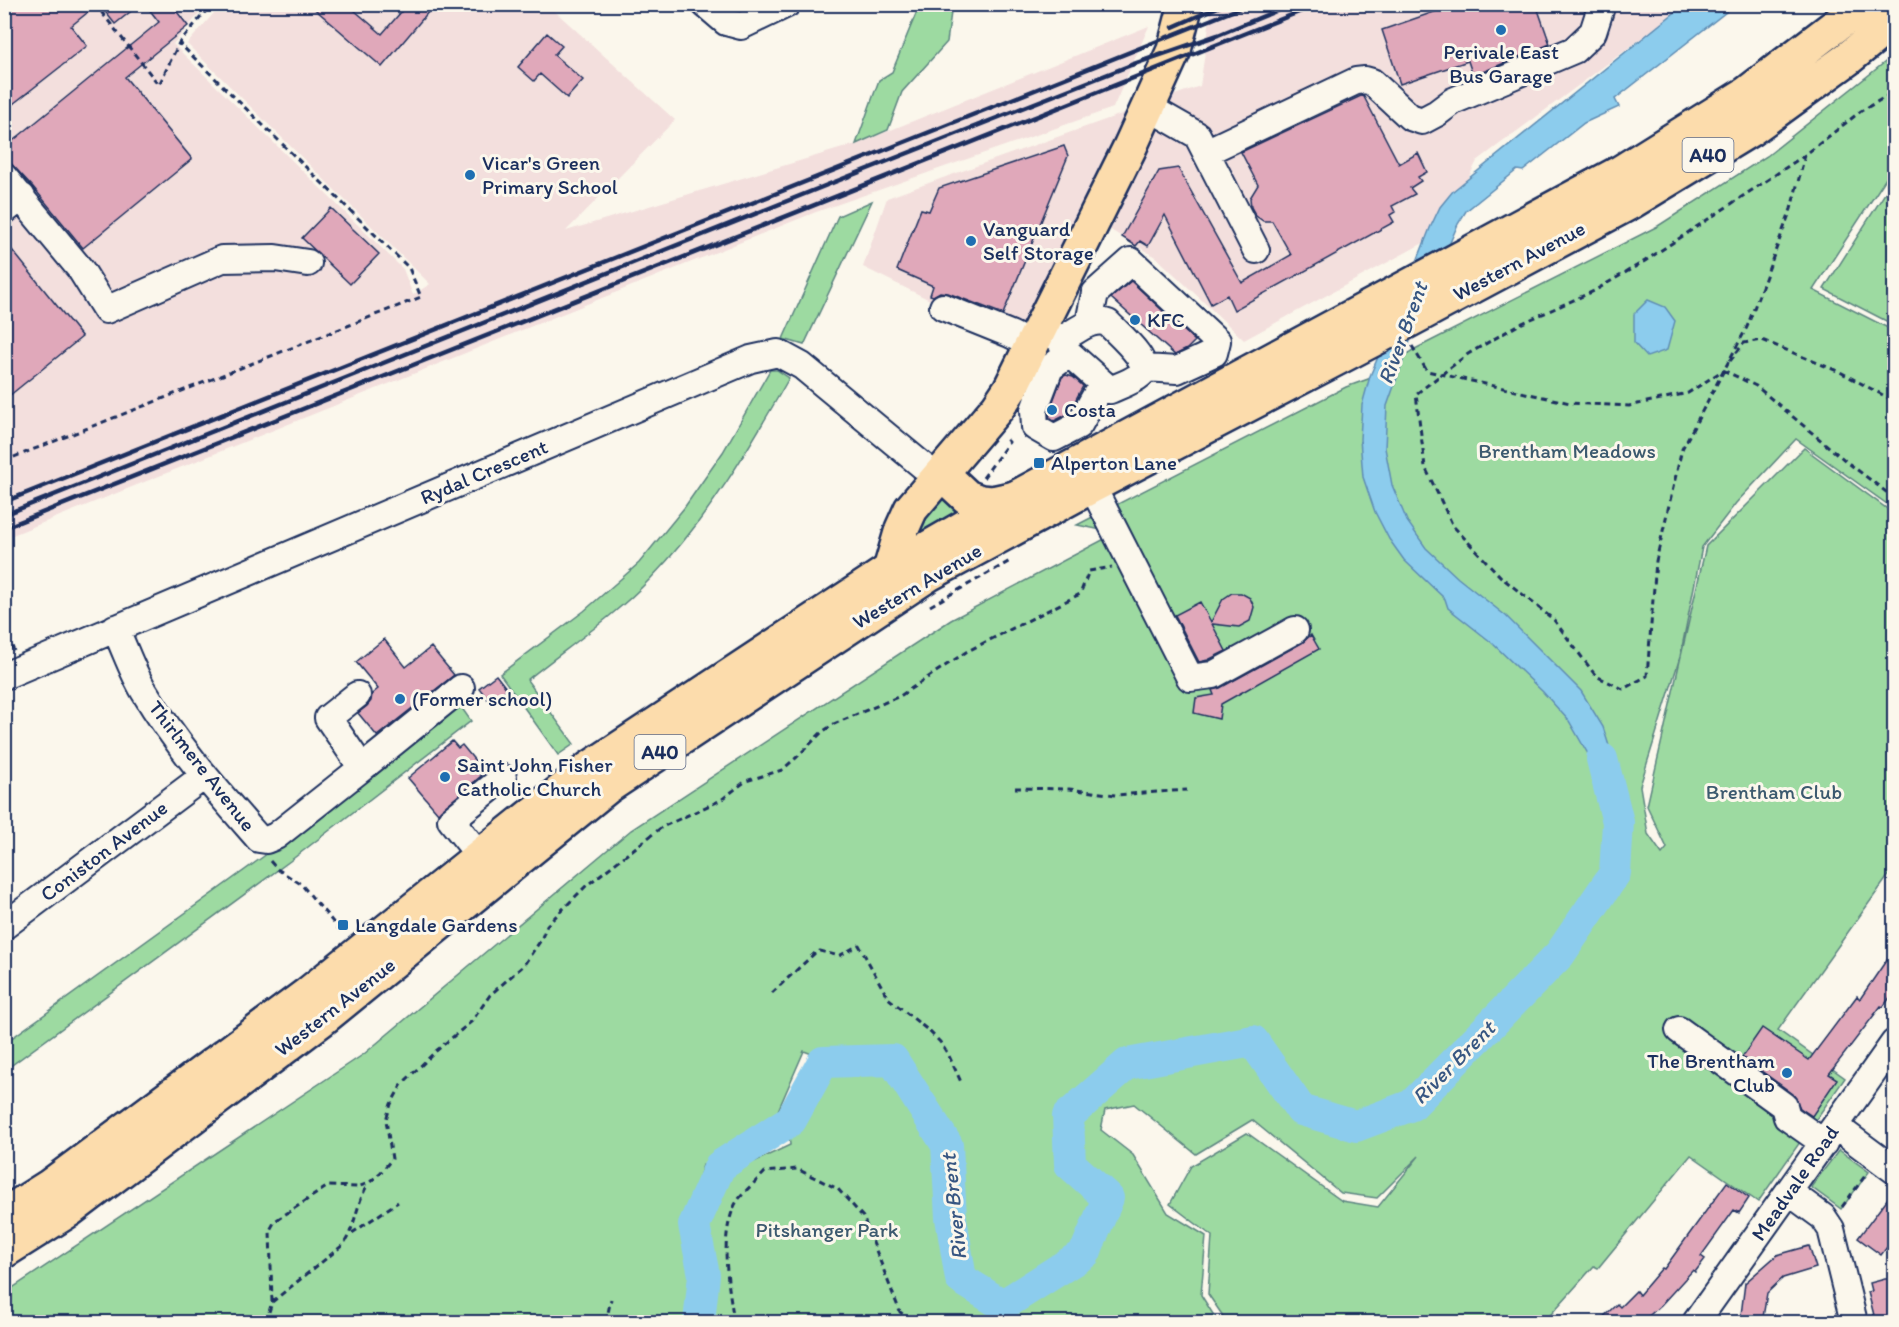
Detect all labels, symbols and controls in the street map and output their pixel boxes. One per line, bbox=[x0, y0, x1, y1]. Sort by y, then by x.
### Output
marker: Perivale East Bus Garage bbox=[1494, 23, 1508, 37]
place label: Perivale East Bus Garage bbox=[1443, 39, 1559, 88]
road number: A40 bbox=[1682, 138, 1734, 172]
place label: Vicar's Green Primary School bbox=[482, 150, 618, 199]
marker: Vicar's Green Primary School bbox=[463, 168, 477, 182]
street label: Western Avenue bbox=[1448, 215, 1589, 306]
place label: Vanguard Self Storage bbox=[983, 216, 1094, 265]
marker: Vanguard Self Storage bbox=[964, 234, 978, 248]
water label: River Brent bbox=[1372, 277, 1434, 388]
place label: KFC bbox=[1147, 307, 1185, 332]
marker: KFC bbox=[1128, 313, 1142, 327]
place label: Costa bbox=[1064, 397, 1116, 422]
marker: Costa bbox=[1045, 403, 1059, 417]
street label: Rydal Crescent bbox=[416, 433, 551, 510]
park label: Brentham Meadows bbox=[1478, 438, 1656, 463]
place label: Alperton Lane bbox=[1051, 450, 1177, 475]
marker: Alperton Lane bbox=[1032, 456, 1046, 470]
street label: Western Avenue bbox=[848, 537, 986, 634]
place label: (Former school) bbox=[412, 686, 552, 711]
marker: (Former school) bbox=[393, 692, 407, 706]
street label: Thirlmere Avenue bbox=[143, 695, 261, 836]
road number: A40 bbox=[634, 735, 686, 769]
place label: Saint John Fisher Catholic Church bbox=[457, 752, 613, 801]
marker: Saint John Fisher Catholic Church bbox=[438, 770, 452, 784]
park label: Brentham Club bbox=[1706, 779, 1842, 804]
street label: Coniston Avenue bbox=[35, 795, 172, 907]
place label: Langdale Gardens bbox=[355, 912, 518, 937]
marker: Langdale Gardens bbox=[336, 918, 350, 932]
street label: Western Avenue bbox=[269, 952, 400, 1061]
water label: River Brent bbox=[1406, 1014, 1502, 1110]
place label: The Brentham Club bbox=[1647, 1048, 1775, 1097]
marker: The Brentham Club bbox=[1780, 1066, 1794, 1080]
street label: Meadvale Road bbox=[1745, 1120, 1844, 1245]
water label: River Brent bbox=[934, 1151, 973, 1261]
park label: Pitshanger Park bbox=[755, 1217, 899, 1242]

